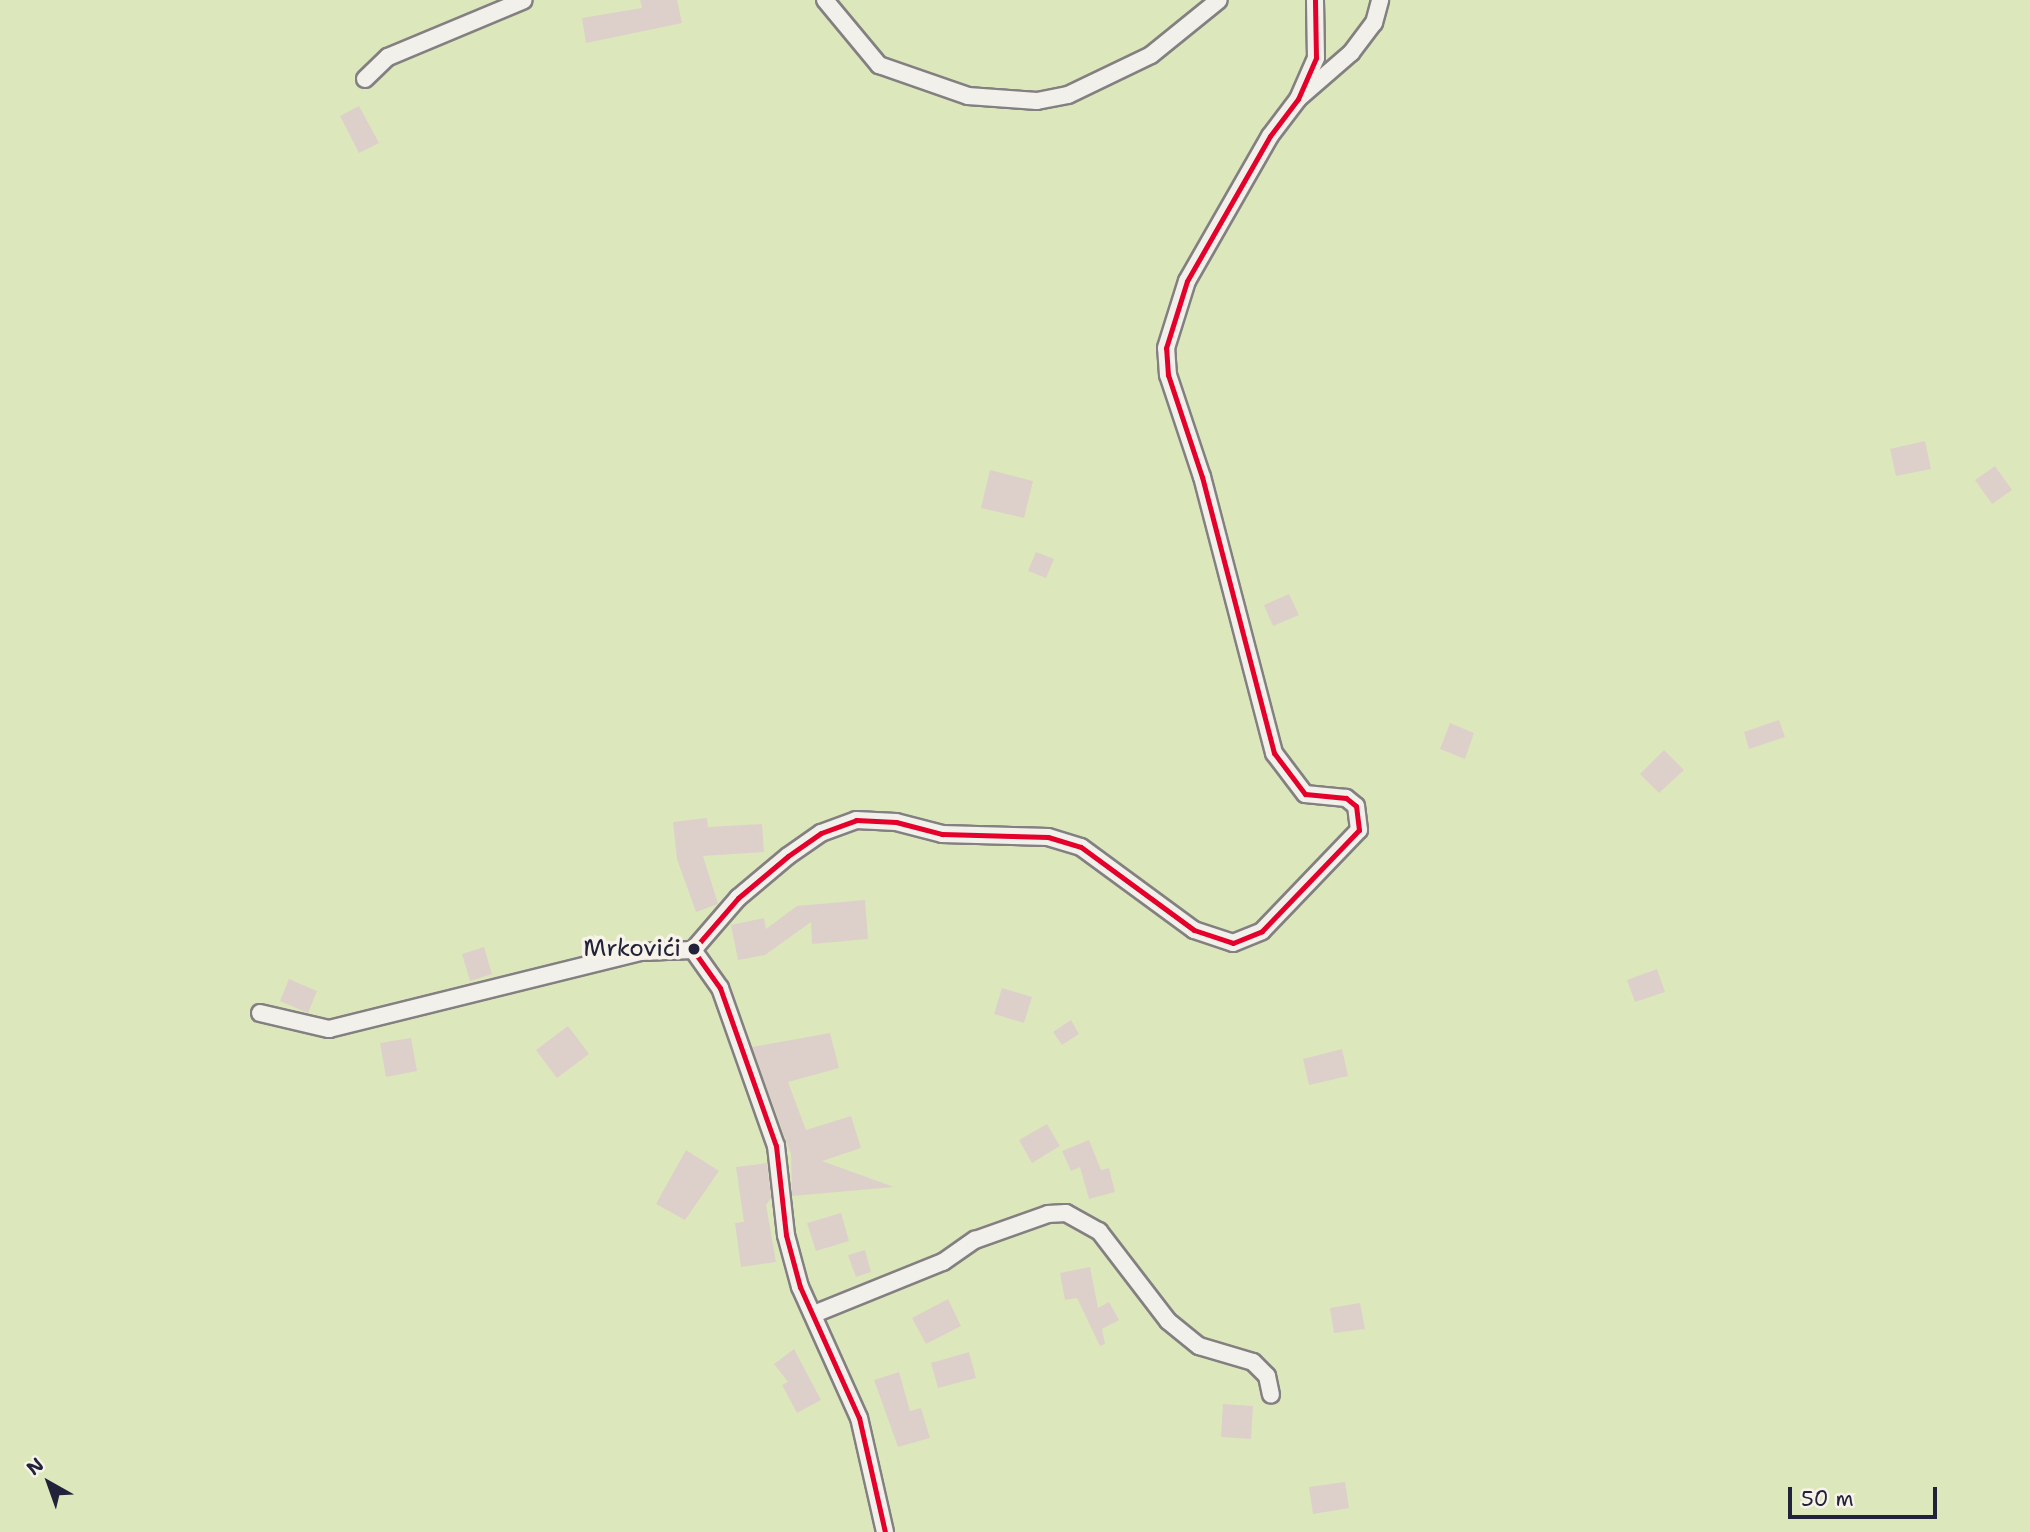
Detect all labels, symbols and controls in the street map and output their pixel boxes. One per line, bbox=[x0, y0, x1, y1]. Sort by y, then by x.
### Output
place label: Mrkovići bbox=[583, 935, 681, 963]
marker: Mrkovići bbox=[687, 942, 701, 956]
north arrow bbox=[14, 1448, 84, 1518]
text: N bbox=[21, 1452, 49, 1481]
scale bar bbox=[1792, 1472, 1941, 1516]
text: 50 m bbox=[1801, 1485, 1854, 1513]

